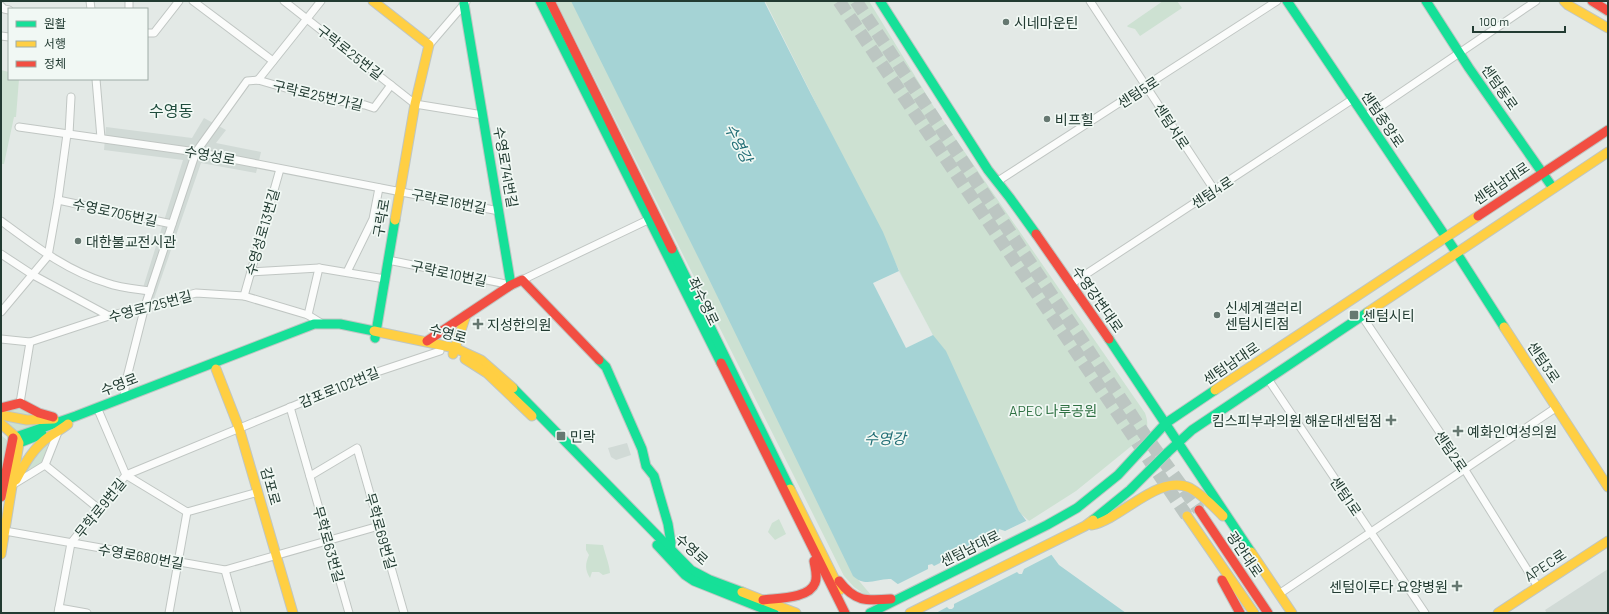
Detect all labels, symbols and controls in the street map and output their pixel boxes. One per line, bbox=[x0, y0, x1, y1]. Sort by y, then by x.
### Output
legend bbox=[8, 8, 148, 80]
scale bar bbox=[1473, 8, 1565, 34]
place label: 시네마운틴 bbox=[1014, 14, 1078, 31]
text: 100 m bbox=[1479, 14, 1509, 28]
text: 원활 bbox=[44, 16, 66, 30]
marker: 시네마운틴 bbox=[1001, 17, 1011, 27]
street label: 구락로25번길 bbox=[314, 21, 386, 83]
text: 서행 bbox=[44, 36, 66, 50]
text: 정체 bbox=[44, 56, 66, 70]
street label: 센텀동로 bbox=[1478, 61, 1522, 113]
street label: 센텀5로 bbox=[1114, 72, 1162, 112]
street label: 구락로25번가길 bbox=[271, 76, 365, 114]
street label: 센텀중앙로 bbox=[1358, 88, 1408, 151]
street label: 센텀서로 bbox=[1151, 100, 1193, 152]
district label: 수영동 bbox=[149, 101, 193, 120]
place label: 비프힐 bbox=[1055, 111, 1094, 128]
marker: 비프힐 bbox=[1042, 114, 1052, 124]
water label: 수영강 bbox=[722, 120, 757, 167]
street label: 수영로741번길 bbox=[490, 125, 522, 209]
street label: 수영성로 bbox=[183, 142, 237, 168]
street label: 센텀남대로 bbox=[1470, 158, 1533, 208]
street label: 센텀4로 bbox=[1188, 172, 1236, 212]
street label: 구락로16번길 bbox=[410, 185, 488, 217]
street label: 수영성로13번길 bbox=[242, 187, 282, 277]
street label: 수영로705번길 bbox=[71, 195, 159, 229]
street label: 구락로 bbox=[369, 197, 393, 239]
place label: 대한불교전시관 bbox=[86, 233, 176, 250]
marker: 대한불교전시관 bbox=[73, 236, 83, 246]
street label: 구락로10번길 bbox=[409, 257, 489, 289]
street label: 수영강변대로 bbox=[1069, 262, 1127, 336]
street label: 좌수영로 bbox=[685, 274, 723, 328]
street label: 수영로725번길 bbox=[106, 287, 194, 325]
place label: 신세계갤러리 센텀시티점 bbox=[1225, 299, 1302, 332]
place label: 센텀시티 bbox=[1363, 307, 1415, 324]
marker: 센텀시티 bbox=[1348, 309, 1360, 321]
marker: 신세계갤러리 센텀시티점 bbox=[1212, 310, 1222, 320]
place label: 지성한의원 bbox=[487, 316, 551, 333]
marker: 지성한의원 bbox=[472, 318, 484, 330]
street label: 수영로 bbox=[427, 320, 469, 346]
street label: 센텀남대로 bbox=[1200, 338, 1263, 388]
street label: 센텀3로 bbox=[1524, 338, 1564, 386]
street label: 감포로102번길 bbox=[297, 363, 381, 411]
street label: 수영로 bbox=[98, 369, 140, 399]
park label: APEC 나루공원 bbox=[1009, 402, 1097, 419]
place label: 킴스피부과의원 해운대센텀점 bbox=[1212, 412, 1382, 429]
marker: 킴스피부과의원 해운대센텀점 bbox=[1385, 414, 1397, 426]
place label: 예화인여성의원 bbox=[1467, 423, 1557, 440]
marker: 예화인여성의원 bbox=[1452, 425, 1464, 437]
street label: 센텀2로 bbox=[1431, 427, 1471, 475]
place label: 민락 bbox=[570, 428, 596, 445]
water label: 수영강 bbox=[864, 429, 908, 447]
marker: 민락 bbox=[555, 430, 567, 442]
street label: 감포로 bbox=[258, 465, 285, 507]
street label: 센텀1로 bbox=[1327, 473, 1365, 519]
street label: 무학로9번길 bbox=[71, 475, 129, 541]
street label: 무학로69번길 bbox=[362, 491, 400, 571]
street label: 무학로63번길 bbox=[310, 504, 348, 584]
street label: 센텀남대로 bbox=[937, 526, 1003, 570]
street label: 광안대로 bbox=[1224, 528, 1267, 580]
street label: 수영로 bbox=[672, 530, 712, 568]
street label: 수영로680번길 bbox=[97, 540, 185, 572]
street label: APEC로 bbox=[1521, 545, 1569, 585]
place label: 센텀이루다 요양병원 bbox=[1329, 578, 1448, 595]
marker: 센텀이루다 요양병원 bbox=[1451, 580, 1463, 592]

